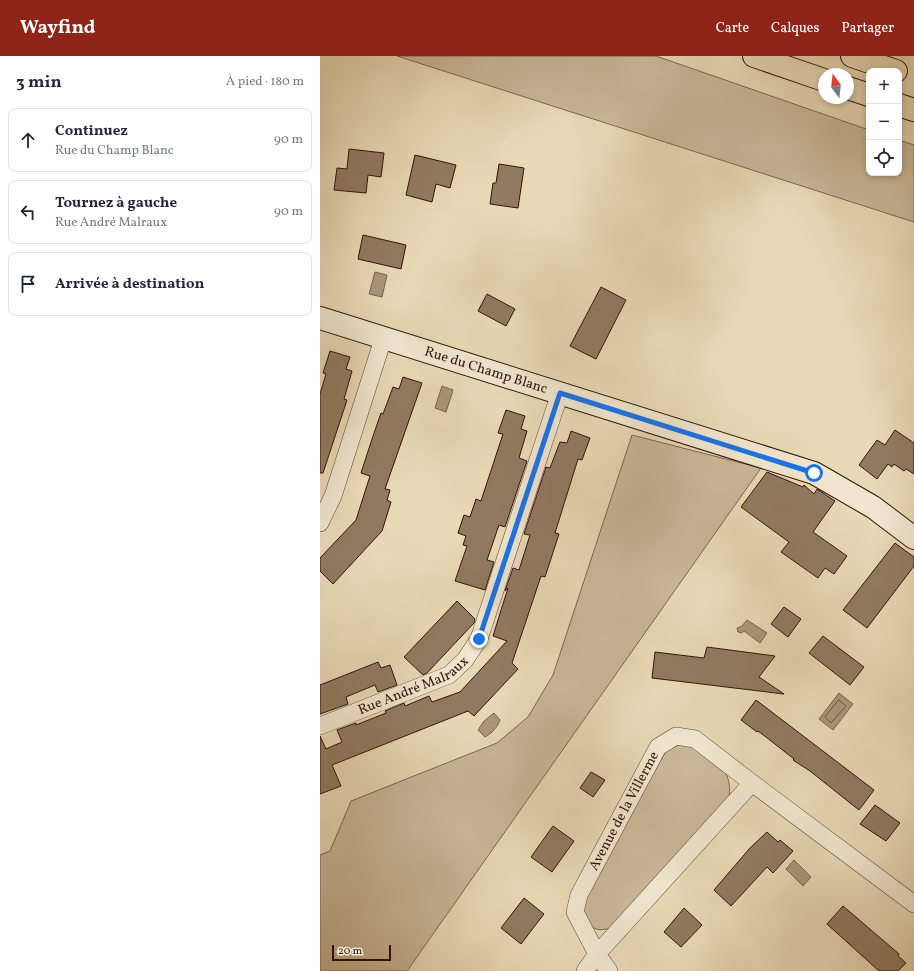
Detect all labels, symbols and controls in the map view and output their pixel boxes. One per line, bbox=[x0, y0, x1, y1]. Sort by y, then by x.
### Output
text: Wayfind bbox=[20, 15, 95, 41]
text: Carte bbox=[716, 19, 749, 38]
text: Calques bbox=[771, 19, 819, 38]
text: Partager bbox=[841, 19, 894, 38]
north arrow bbox=[818, 68, 854, 104]
map controls bbox=[866, 68, 902, 176]
button: + bbox=[866, 68, 902, 104]
text: 3 min bbox=[16, 71, 62, 94]
text: À pied · 180 m bbox=[226, 73, 304, 91]
button: − bbox=[866, 104, 902, 140]
text: Continuez bbox=[55, 121, 128, 142]
icon: ahead bbox=[17, 129, 39, 151]
text: 90 m bbox=[274, 131, 303, 149]
button: locate bbox=[866, 140, 902, 176]
text: Rue du Champ Blanc bbox=[55, 142, 174, 160]
text: Tournez à gauche bbox=[55, 193, 177, 214]
icon: left bbox=[17, 201, 39, 223]
text: 90 m bbox=[274, 203, 303, 221]
text: Rue André Malraux bbox=[55, 214, 167, 232]
icon: arrive bbox=[17, 273, 39, 295]
text: Arrivée à destination bbox=[55, 274, 204, 295]
street label: Rue du Champ Blanc bbox=[422, 342, 550, 398]
route start bbox=[805, 464, 823, 482]
route end bbox=[470, 630, 488, 648]
street label: Rue André Malraux bbox=[355, 652, 473, 720]
street label: Avenue de la Villerme bbox=[584, 748, 664, 874]
scale bar bbox=[332, 943, 391, 962]
text: 20 m bbox=[338, 944, 362, 959]

